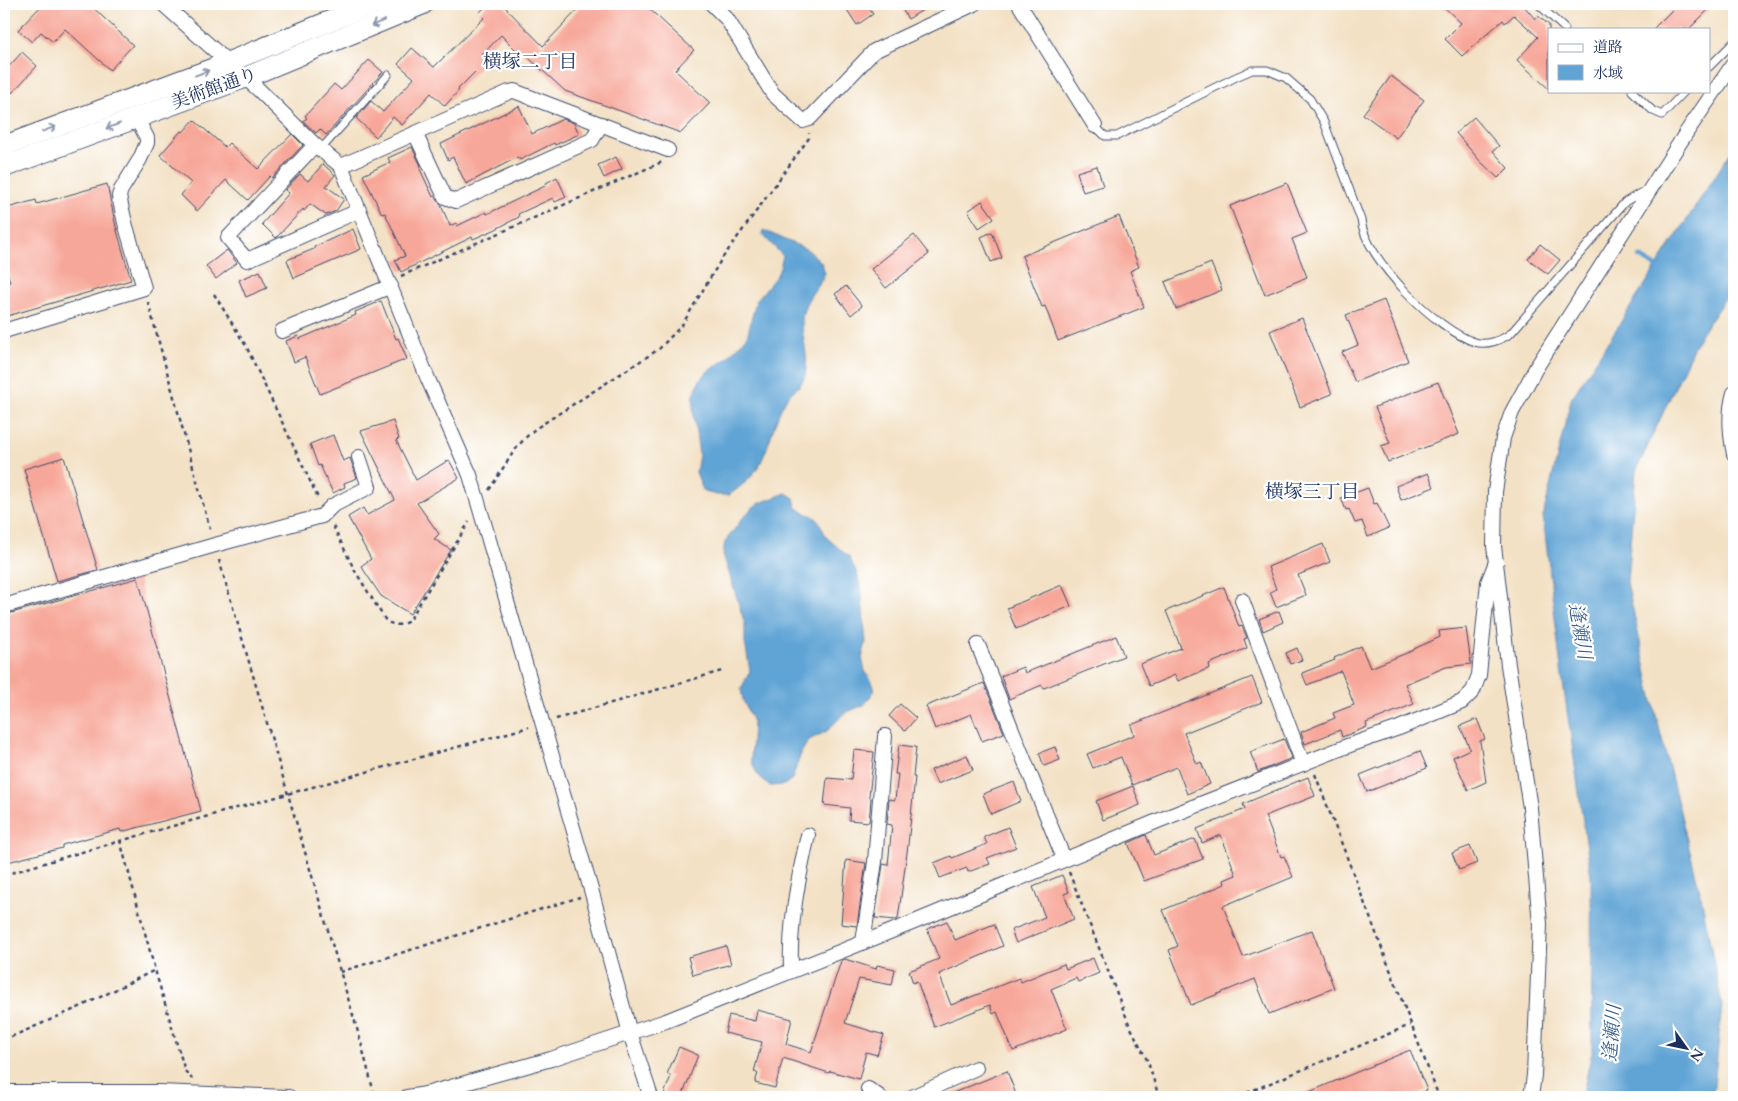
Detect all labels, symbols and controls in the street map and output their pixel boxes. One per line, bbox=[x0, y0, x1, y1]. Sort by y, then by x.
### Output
one-way arrow bbox=[371, 18, 386, 28]
legend bbox=[1548, 28, 1710, 92]
text: 道路 bbox=[1593, 37, 1623, 57]
district label: 横塚二丁目 bbox=[482, 49, 578, 75]
street label: 美術館通り bbox=[168, 61, 261, 116]
text: 水域 bbox=[1593, 63, 1623, 83]
one-way arrow bbox=[194, 68, 209, 77]
one-way arrow bbox=[105, 122, 121, 131]
one-way arrow bbox=[41, 124, 57, 133]
district label: 横塚三丁目 bbox=[1264, 479, 1360, 505]
water label: 逢瀬川 bbox=[1562, 601, 1598, 663]
water label: 逢瀬川 bbox=[1597, 1002, 1628, 1063]
north arrow bbox=[1660, 1024, 1710, 1074]
text: N bbox=[1685, 1045, 1708, 1065]

